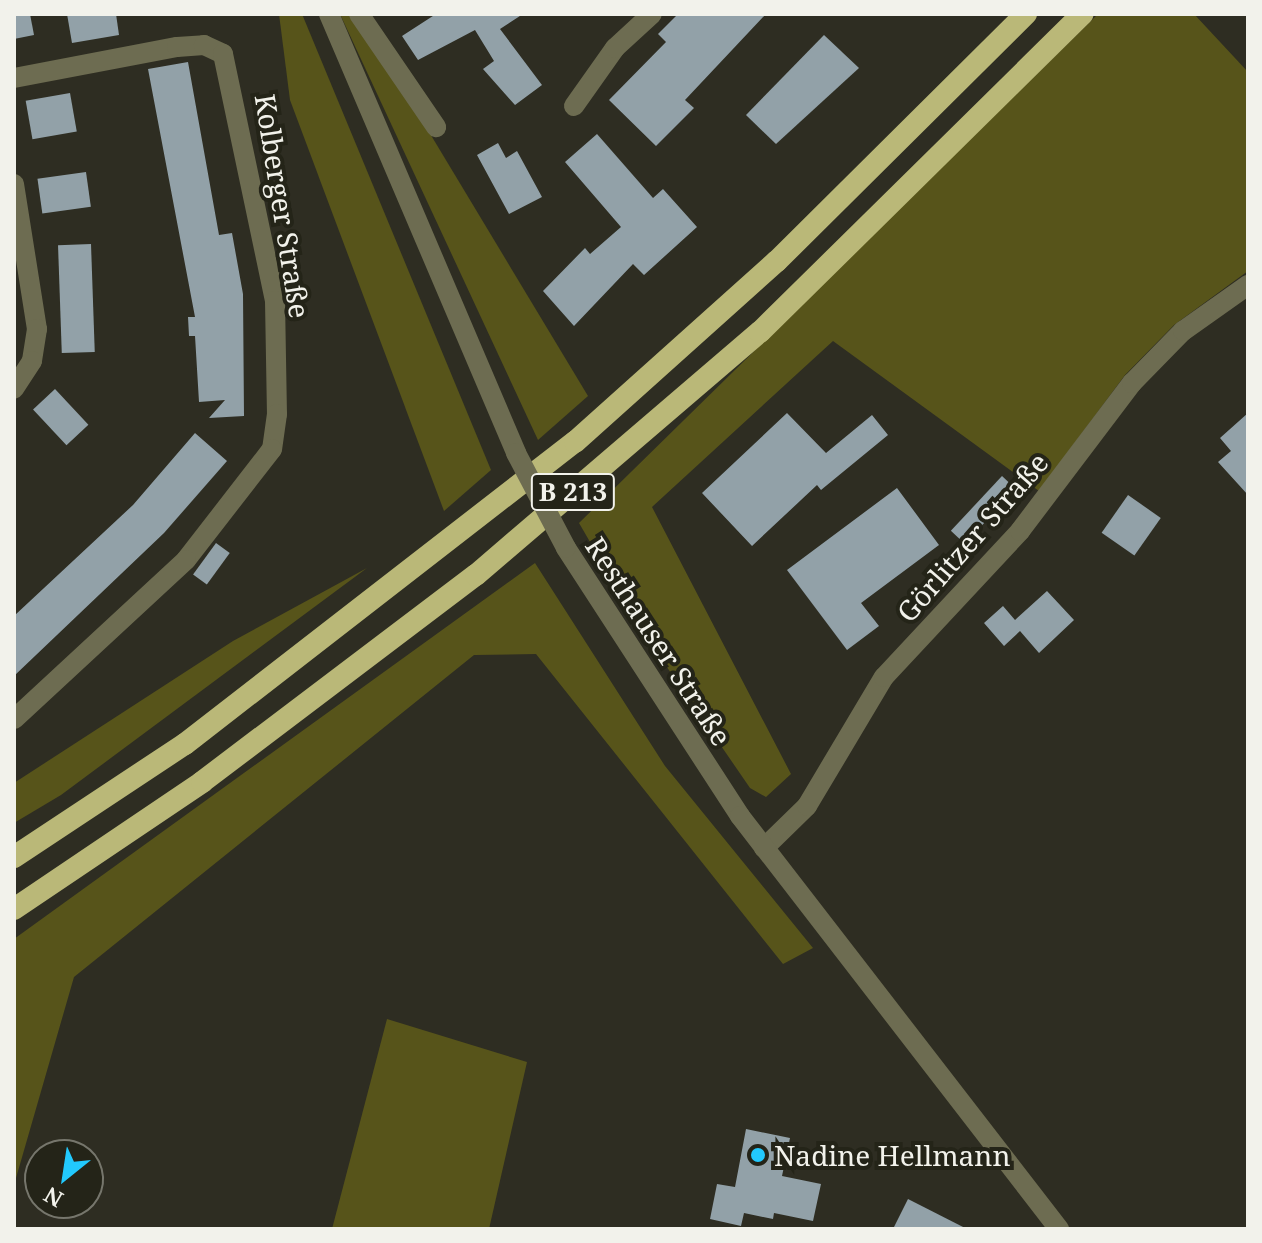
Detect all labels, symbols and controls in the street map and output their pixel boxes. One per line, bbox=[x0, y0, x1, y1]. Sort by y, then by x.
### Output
street label: Kolberger Straße bbox=[249, 92, 317, 320]
street label: Görlitzer Straße bbox=[889, 446, 1055, 628]
road number: B 213 bbox=[529, 470, 617, 514]
street label: Resthauser Straße bbox=[579, 530, 739, 752]
place label: Nadine Hellmann bbox=[774, 1138, 1010, 1172]
north arrow bbox=[24, 1139, 104, 1219]
marker: Nadine Hellmann bbox=[749, 1146, 767, 1164]
text: N bbox=[38, 1181, 68, 1215]

